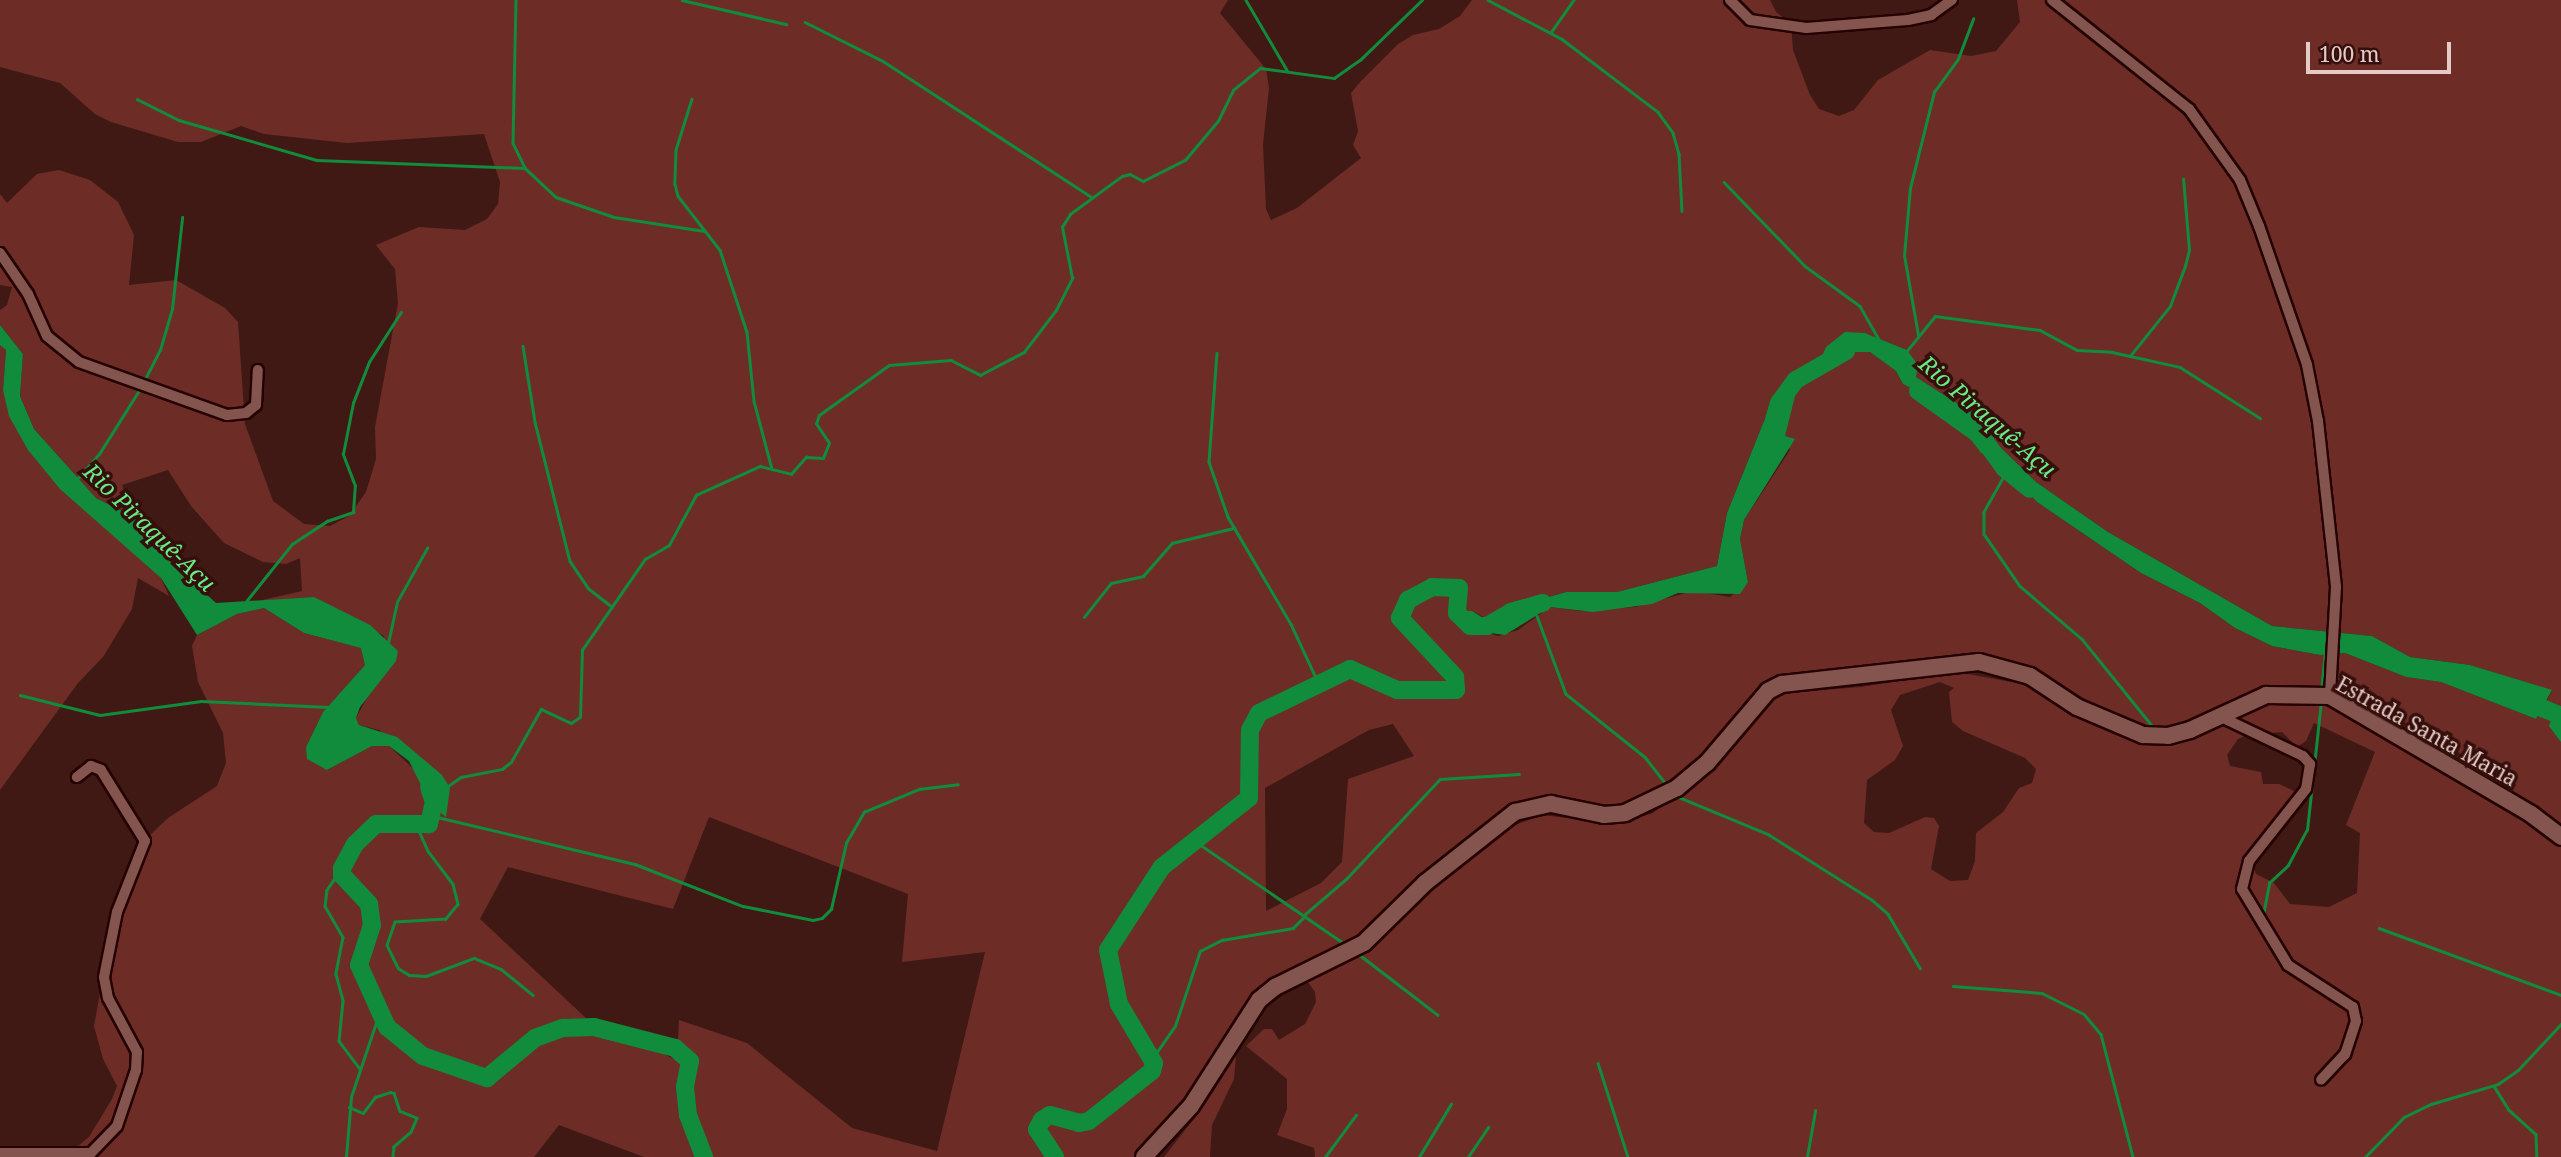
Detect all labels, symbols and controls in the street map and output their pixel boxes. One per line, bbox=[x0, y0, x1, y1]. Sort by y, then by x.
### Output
scale bar bbox=[2309, 28, 2454, 72]
text: 100 m bbox=[2319, 40, 2380, 68]
water label: Rio Piraquê-Açu bbox=[1914, 349, 2062, 483]
water label: Rio Piraquê-Açu bbox=[78, 457, 222, 597]
street label: Estrada Santa Maria bbox=[2332, 671, 2522, 791]

